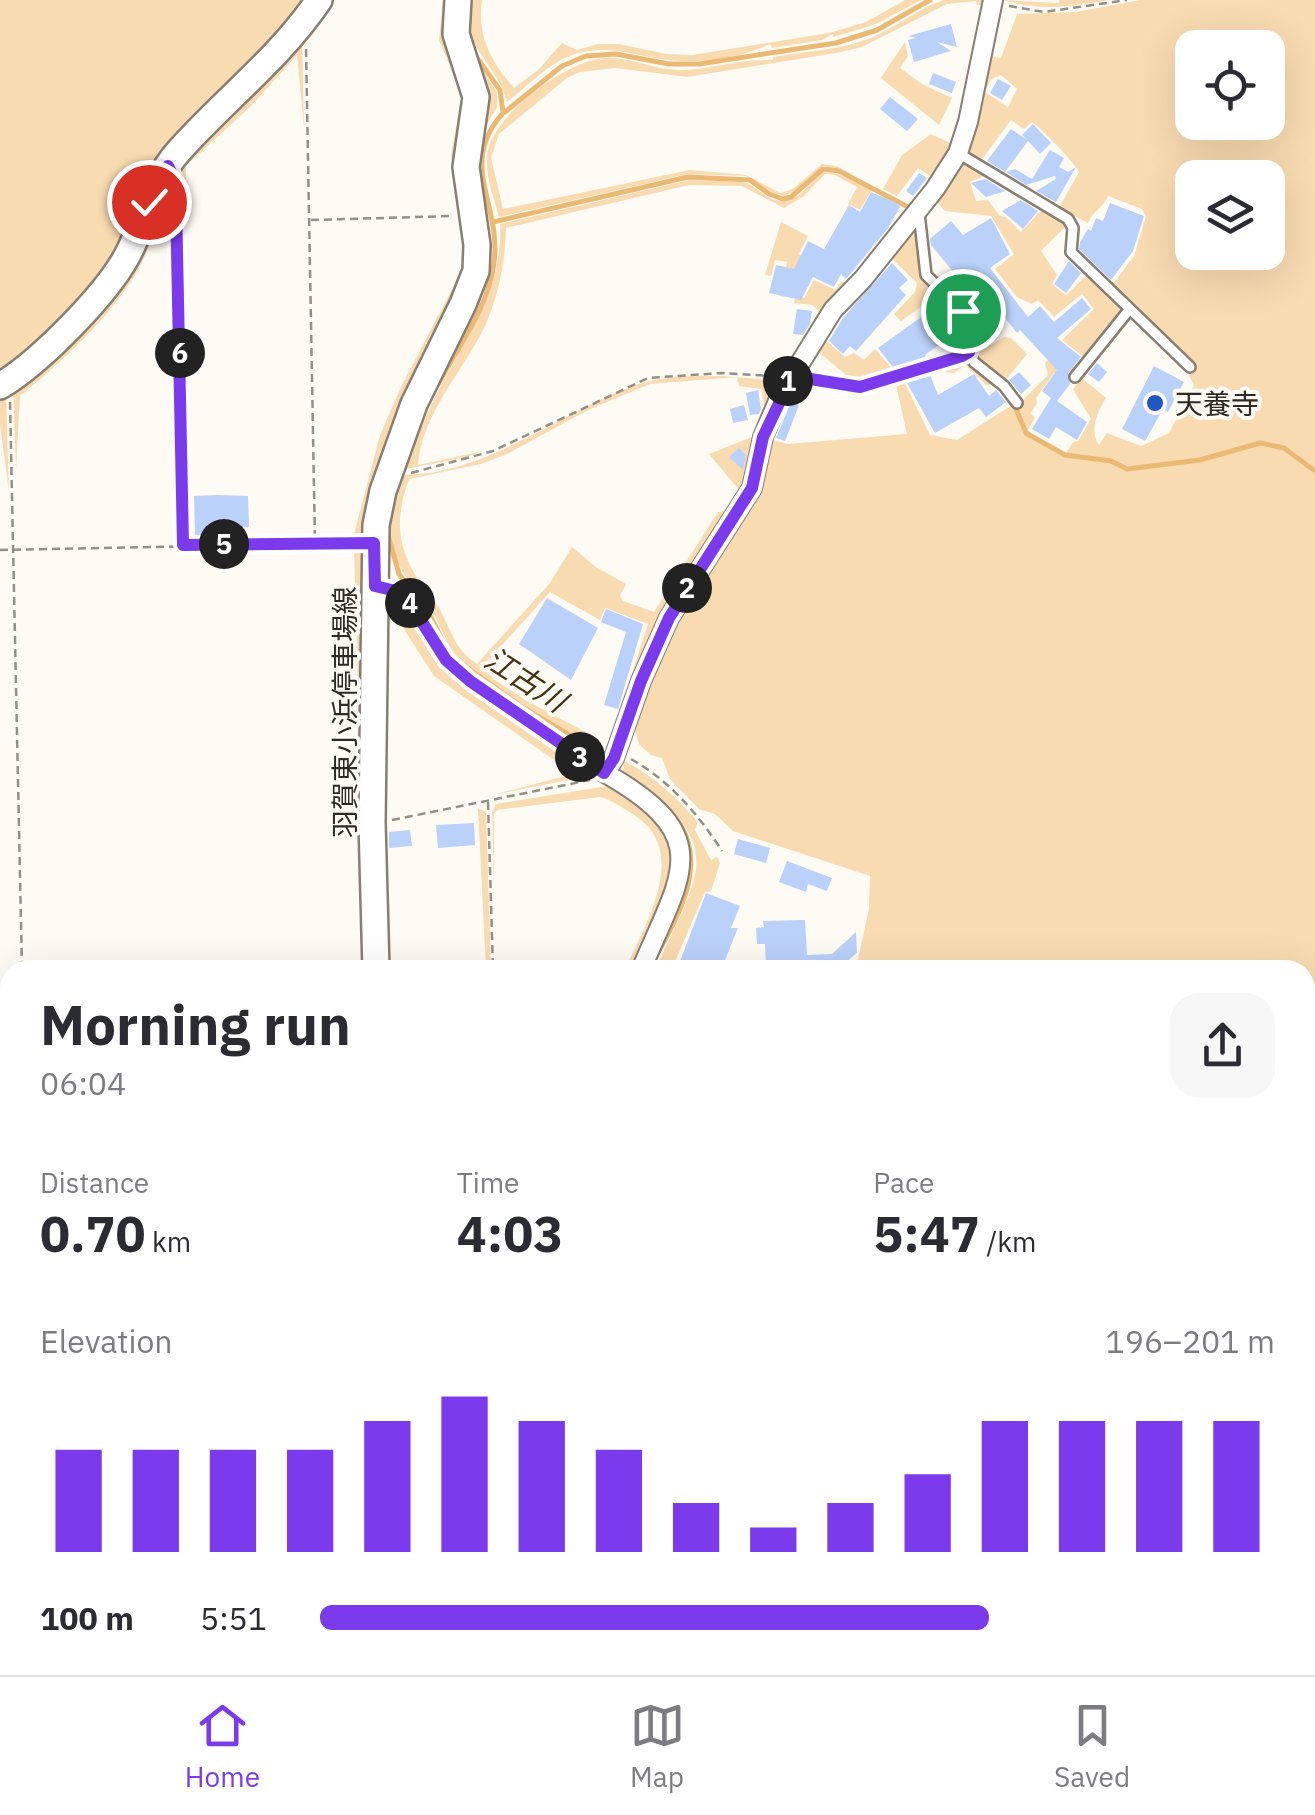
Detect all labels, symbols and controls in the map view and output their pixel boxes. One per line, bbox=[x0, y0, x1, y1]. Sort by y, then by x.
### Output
map controls bbox=[1175, 30, 1285, 270]
button: locate bbox=[1175, 30, 1285, 140]
pin bbox=[107, 160, 192, 245]
button: layers bbox=[1175, 160, 1285, 270]
icon: check bbox=[122, 175, 177, 230]
pin bbox=[921, 269, 1006, 354]
icon: arrive bbox=[936, 284, 991, 339]
pin: 6 bbox=[155, 328, 205, 378]
text: 6 bbox=[172, 334, 188, 371]
pin: 1 bbox=[763, 356, 813, 406]
text: 1 bbox=[780, 362, 796, 399]
place label: 天養寺 bbox=[1175, 385, 1259, 422]
marker: 天養寺 bbox=[1144, 392, 1166, 414]
pin: 5 bbox=[199, 519, 249, 569]
text: 5 bbox=[216, 525, 232, 562]
pin: 2 bbox=[662, 563, 712, 613]
text: 2 bbox=[679, 569, 695, 606]
pin: 4 bbox=[385, 578, 435, 628]
text: 4 bbox=[402, 584, 418, 621]
street label: 羽賀東小浜停車場線 bbox=[326, 586, 363, 838]
water label: 江古川 bbox=[478, 638, 577, 721]
pin: 3 bbox=[555, 732, 605, 782]
text: 3 bbox=[572, 738, 588, 775]
text: Morning run bbox=[40, 989, 351, 1060]
button: share bbox=[1170, 993, 1275, 1098]
text: 06:04 bbox=[40, 1062, 126, 1104]
text: Distance bbox=[40, 1164, 149, 1201]
text: Time bbox=[457, 1164, 520, 1201]
text: Pace bbox=[873, 1164, 934, 1201]
text: 0.70 bbox=[40, 1201, 146, 1266]
text: 4:03 bbox=[457, 1201, 563, 1266]
text: 5:47 bbox=[873, 1201, 980, 1266]
text: km bbox=[146, 1223, 191, 1260]
text: /km bbox=[980, 1223, 1036, 1260]
text: Elevation bbox=[40, 1320, 173, 1362]
text: 196–201 m bbox=[1105, 1320, 1275, 1362]
text: 100 m bbox=[40, 1597, 134, 1639]
text: 5:51 bbox=[200, 1597, 267, 1639]
tab: Home bbox=[185, 1698, 260, 1795]
tab: Map bbox=[630, 1698, 685, 1795]
tab: Saved bbox=[1054, 1698, 1130, 1795]

